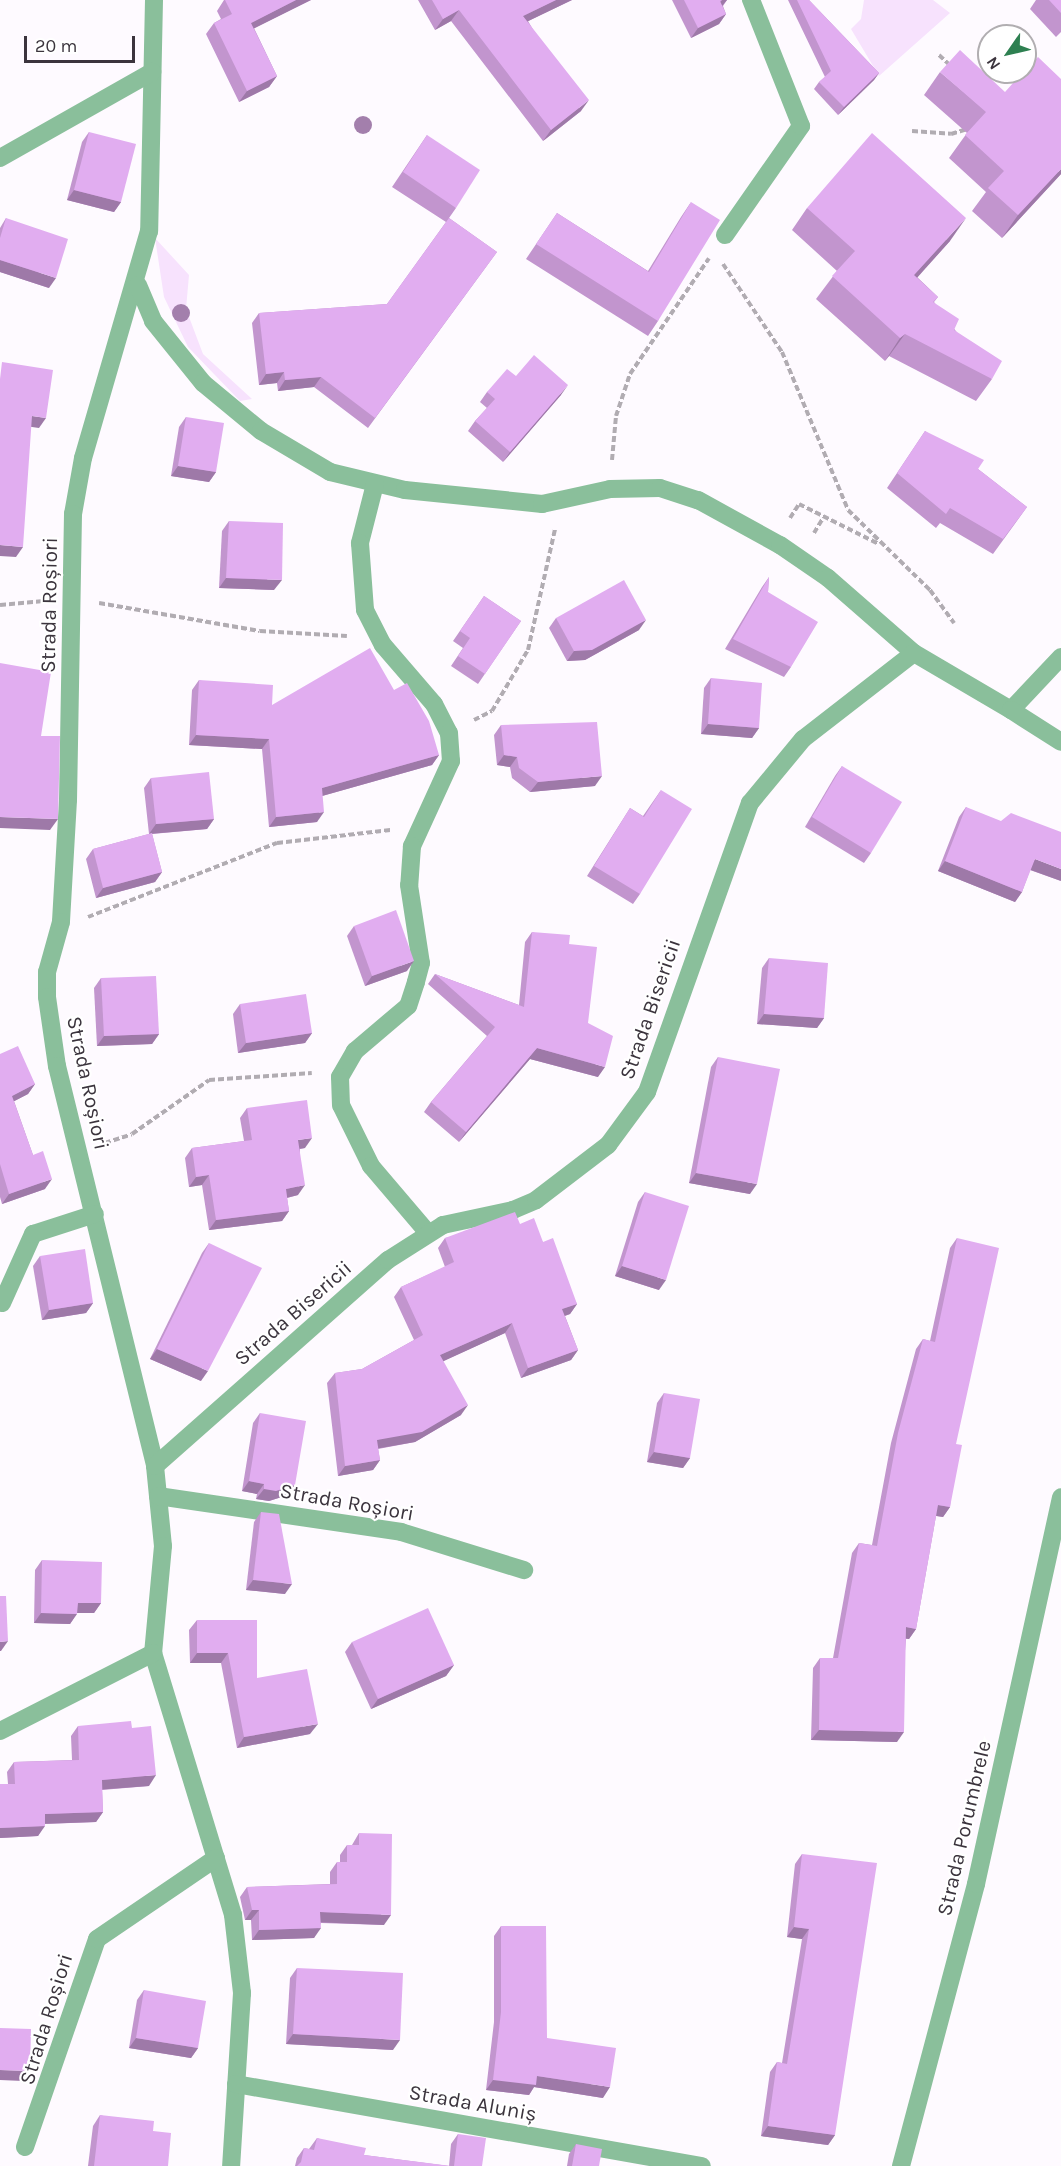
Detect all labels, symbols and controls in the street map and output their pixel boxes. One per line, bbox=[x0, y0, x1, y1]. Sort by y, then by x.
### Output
scale bar bbox=[27, 24, 138, 62]
north arrow bbox=[977, 24, 1037, 84]
text: 20 m bbox=[35, 35, 77, 57]
text: N bbox=[982, 53, 1004, 73]
street label: Strada Roșiori bbox=[35, 537, 63, 673]
street label: Strada Bisericii bbox=[614, 935, 686, 1083]
street label: Strada Roșiori bbox=[62, 1014, 114, 1152]
street label: Strada Bisericii bbox=[229, 1255, 357, 1371]
street label: Strada Roșiori bbox=[278, 1478, 416, 1526]
street label: Strada Porumbrele bbox=[932, 1738, 996, 1918]
street label: Strada Roșiori bbox=[14, 1950, 78, 2088]
street label: Strada Aluniș bbox=[407, 2079, 539, 2127]

